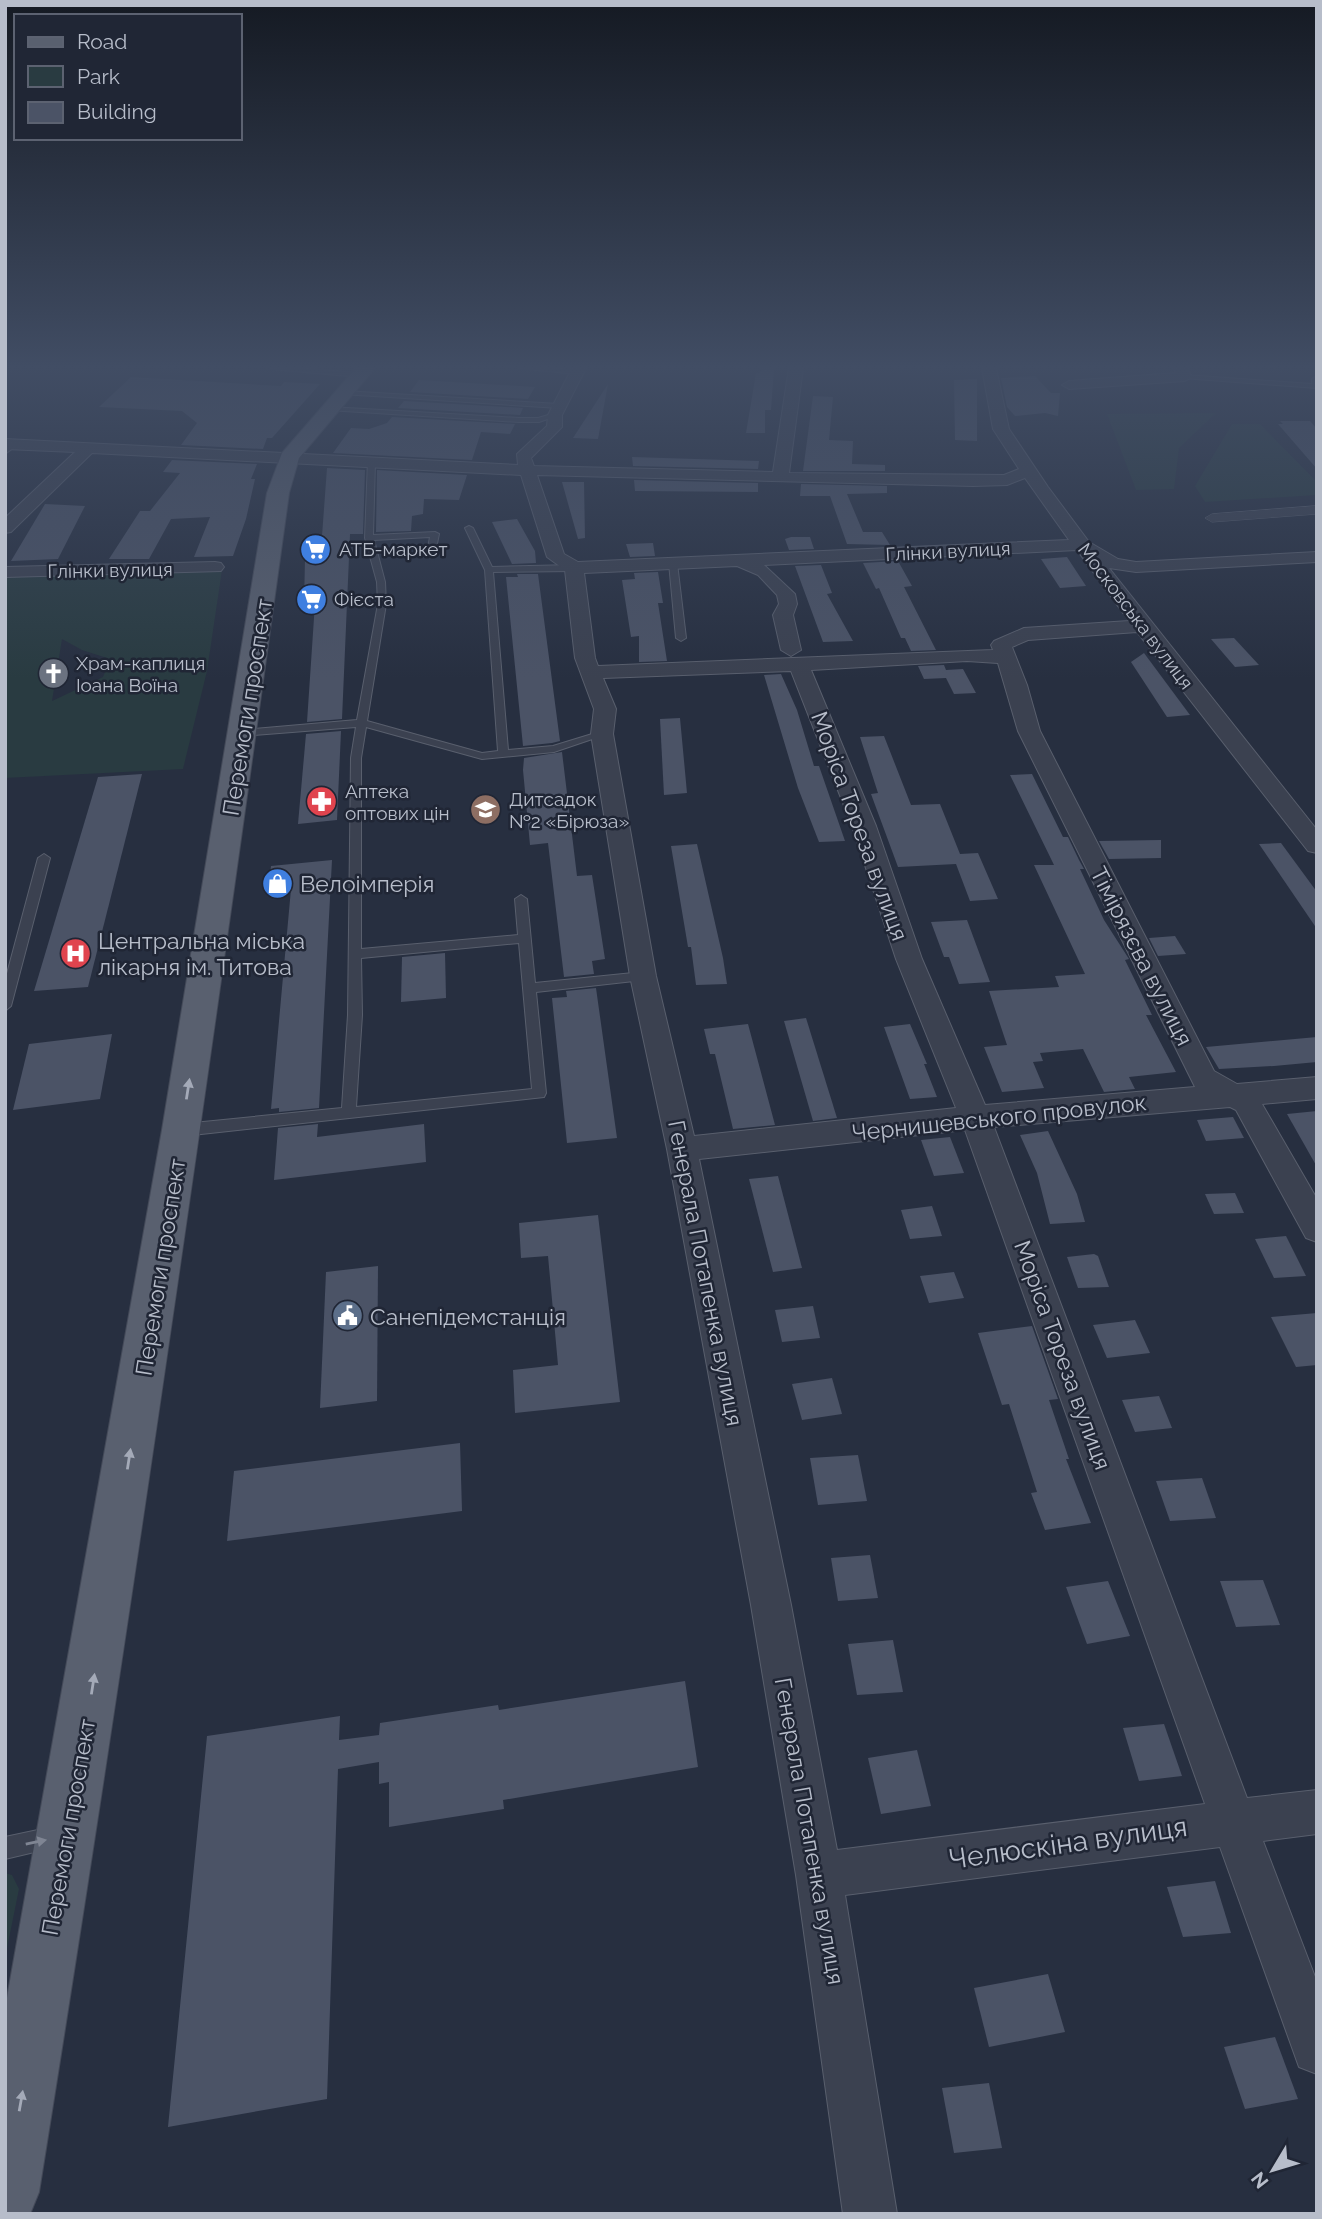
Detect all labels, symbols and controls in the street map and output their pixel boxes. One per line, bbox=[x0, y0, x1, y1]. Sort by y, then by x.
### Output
legend bbox=[14, 14, 242, 140]
text: Road bbox=[77, 29, 127, 54]
text: Park bbox=[77, 64, 120, 89]
text: Building bbox=[77, 99, 157, 124]
supermarket icon: АТБ-маркет bbox=[299, 532, 333, 566]
street label: Глінки вулиця bbox=[885, 537, 1011, 565]
place label: АТБ-маркет bbox=[339, 538, 448, 560]
street label: Московська вулиця bbox=[1074, 539, 1198, 693]
street label: Глінки вулиця bbox=[47, 558, 173, 582]
supermarket icon: Фієста bbox=[294, 582, 328, 616]
place label: Фієста bbox=[334, 588, 394, 610]
street label: Перемоги проспект bbox=[217, 597, 277, 817]
place label: Храм-каплиця Іоана Воїна bbox=[76, 652, 205, 696]
church icon: Храм-каплиця Іоана Воїна bbox=[36, 657, 70, 691]
street label: Моріса Тореза вулиця bbox=[806, 708, 914, 944]
place label: Аптека оптових цін bbox=[345, 780, 450, 824]
pharmacy icon: Аптека оптових цін bbox=[305, 785, 339, 819]
place label: Дитсадок №2 «Бірюза» bbox=[509, 788, 629, 832]
school or university icon: Дитсадок №2 «Бірюза» bbox=[469, 793, 503, 827]
street label: Тімірязєва вулиця bbox=[1085, 862, 1199, 1050]
shop icon: Велоімперія bbox=[260, 866, 294, 900]
place label: Велоімперія bbox=[300, 870, 434, 897]
place label: Центральна міська лікарня ім. Титова bbox=[98, 927, 305, 980]
hospital icon: Центральна міська лікарня ім. Титова bbox=[58, 936, 92, 970]
one-way arrow bbox=[183, 1078, 194, 1100]
street label: Чернишевського провулок bbox=[850, 1088, 1148, 1146]
street label: Генерала Потапенка вулиця bbox=[663, 1118, 749, 1428]
street label: Перемоги проспект bbox=[130, 1157, 190, 1377]
street label: Моріса Тореза вулиця bbox=[1009, 1237, 1117, 1473]
public building icon: Санепідемстанція bbox=[330, 1299, 364, 1333]
place label: Санепідемстанція bbox=[370, 1303, 566, 1330]
one-way arrow bbox=[124, 1448, 135, 1470]
one-way arrow bbox=[88, 1672, 99, 1694]
street label: Генерала Потапенка вулиця bbox=[770, 1675, 850, 1987]
street label: Перемоги проспект bbox=[36, 1717, 100, 1937]
street label: Челюскіна вулиця bbox=[947, 1810, 1189, 1876]
one-way arrow bbox=[25, 1836, 47, 1847]
one-way arrow bbox=[16, 2090, 27, 2112]
north arrow bbox=[1238, 2135, 1308, 2205]
text: N bbox=[1246, 2168, 1273, 2193]

